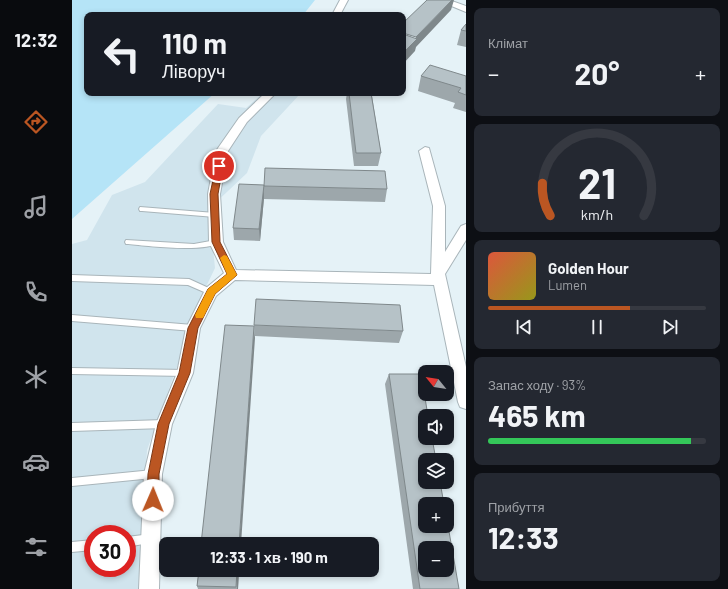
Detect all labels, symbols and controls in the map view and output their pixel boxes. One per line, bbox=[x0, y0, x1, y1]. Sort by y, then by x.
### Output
text: 110 m bbox=[162, 26, 227, 60]
icon: left bbox=[96, 28, 148, 80]
text: 12:32 bbox=[15, 29, 57, 51]
text: Клімат bbox=[488, 35, 528, 51]
text: 20° bbox=[574, 55, 620, 91]
text: Ліворуч bbox=[162, 60, 225, 82]
text: − bbox=[488, 60, 499, 86]
text: + bbox=[695, 60, 706, 86]
icon: directions bbox=[22, 108, 50, 136]
pin bbox=[202, 149, 236, 183]
icon: arrive bbox=[208, 155, 230, 177]
text: 21 bbox=[578, 157, 616, 207]
icon: music bbox=[22, 193, 50, 221]
text: km/h bbox=[581, 206, 613, 223]
text: Golden Hour bbox=[548, 259, 629, 277]
text: Lumen bbox=[548, 277, 587, 293]
icon: phone bbox=[22, 278, 50, 306]
icon: previous bbox=[513, 316, 535, 338]
icon: pause bbox=[586, 316, 608, 338]
icon: next bbox=[659, 316, 681, 338]
icon: climate bbox=[22, 363, 50, 391]
north arrow bbox=[418, 365, 454, 401]
map controls bbox=[418, 365, 454, 577]
text: Запас ходу · 93% bbox=[488, 377, 586, 393]
text: 465 km bbox=[488, 397, 585, 433]
button: sound bbox=[418, 409, 454, 445]
icon: car bbox=[22, 448, 50, 476]
button: layers bbox=[418, 453, 454, 489]
position arrow bbox=[132, 479, 174, 521]
button: + bbox=[418, 497, 454, 533]
text: Прибуття bbox=[488, 499, 544, 515]
text: 12:33 bbox=[488, 519, 559, 555]
speed limit sign: 30 bbox=[84, 525, 136, 577]
icon: filters bbox=[22, 533, 50, 561]
button: − bbox=[418, 541, 454, 577]
text: 12:33 · 1 хв · 190 m bbox=[210, 548, 328, 566]

